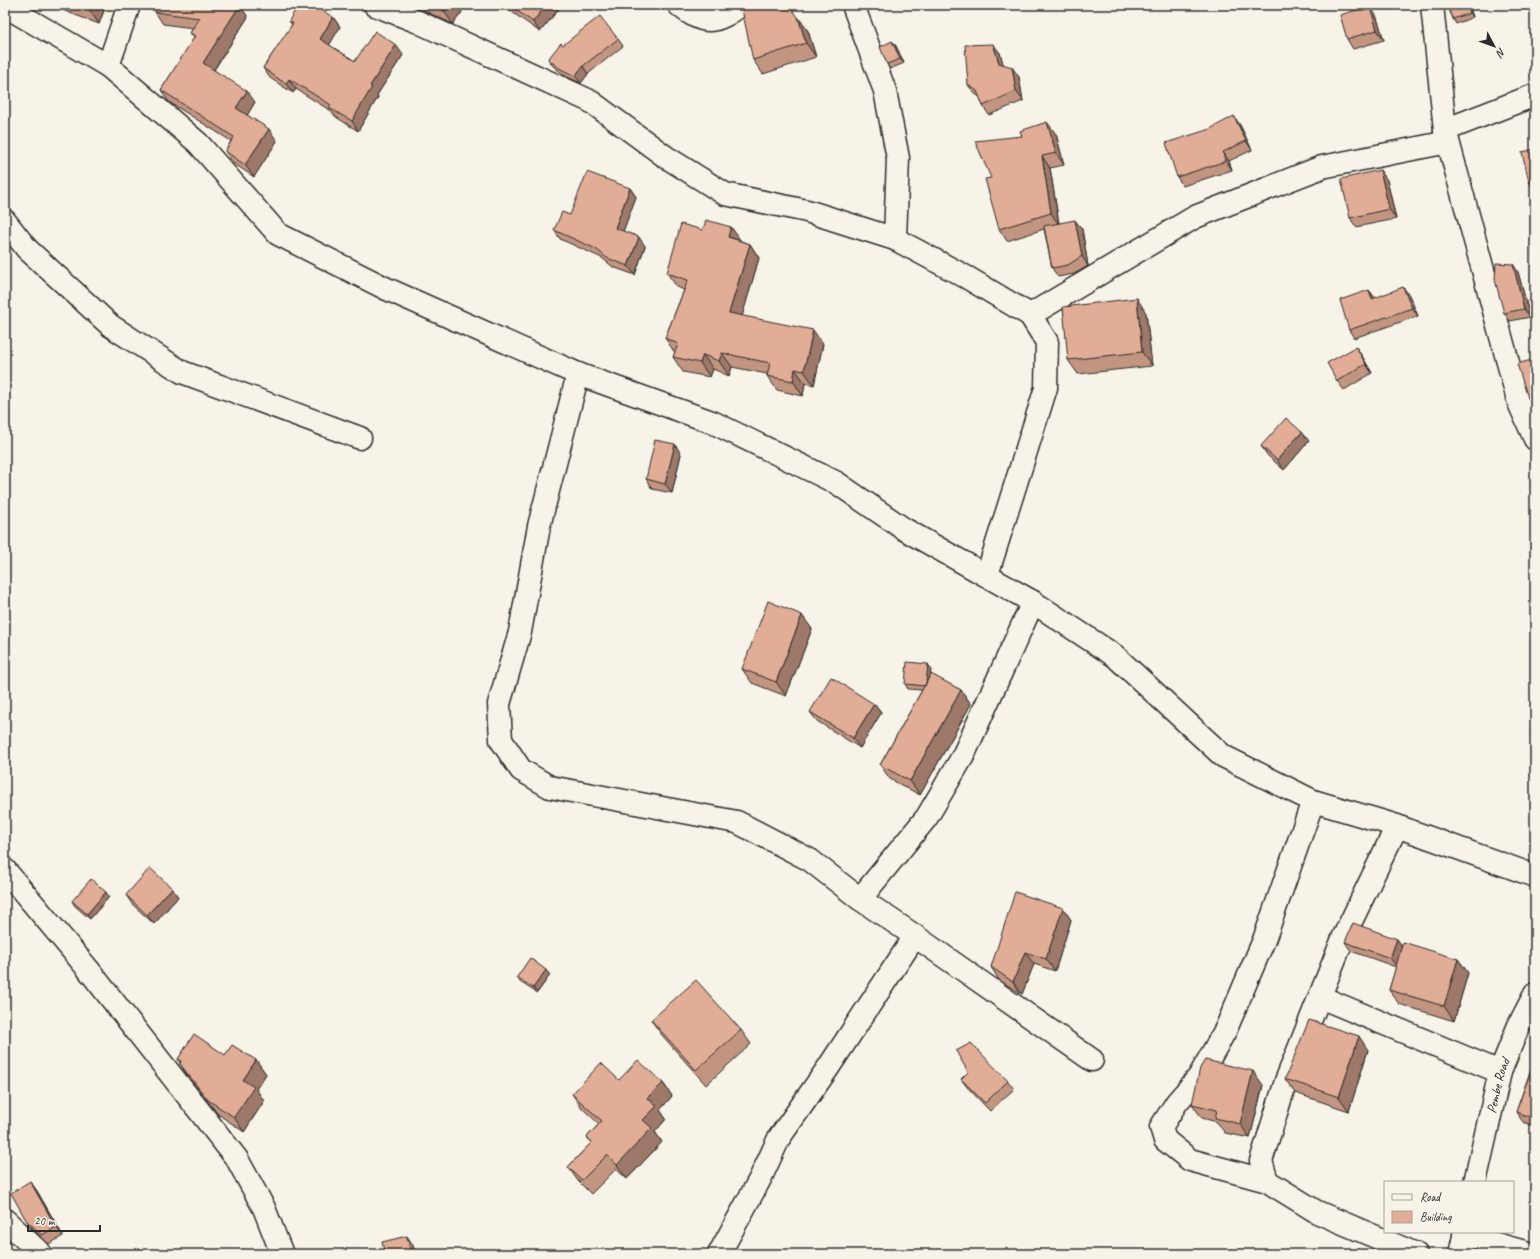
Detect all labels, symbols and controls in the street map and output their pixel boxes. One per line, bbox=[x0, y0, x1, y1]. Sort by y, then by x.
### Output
north arrow bbox=[1474, 26, 1514, 66]
text: N bbox=[1493, 45, 1509, 61]
street label: Pembe Road bbox=[1482, 1053, 1514, 1115]
legend bbox=[1384, 1181, 1514, 1233]
text: Road bbox=[1420, 1189, 1442, 1205]
scale bar bbox=[28, 1207, 100, 1233]
text: Building bbox=[1420, 1209, 1452, 1225]
text: 20 m bbox=[34, 1213, 56, 1229]

